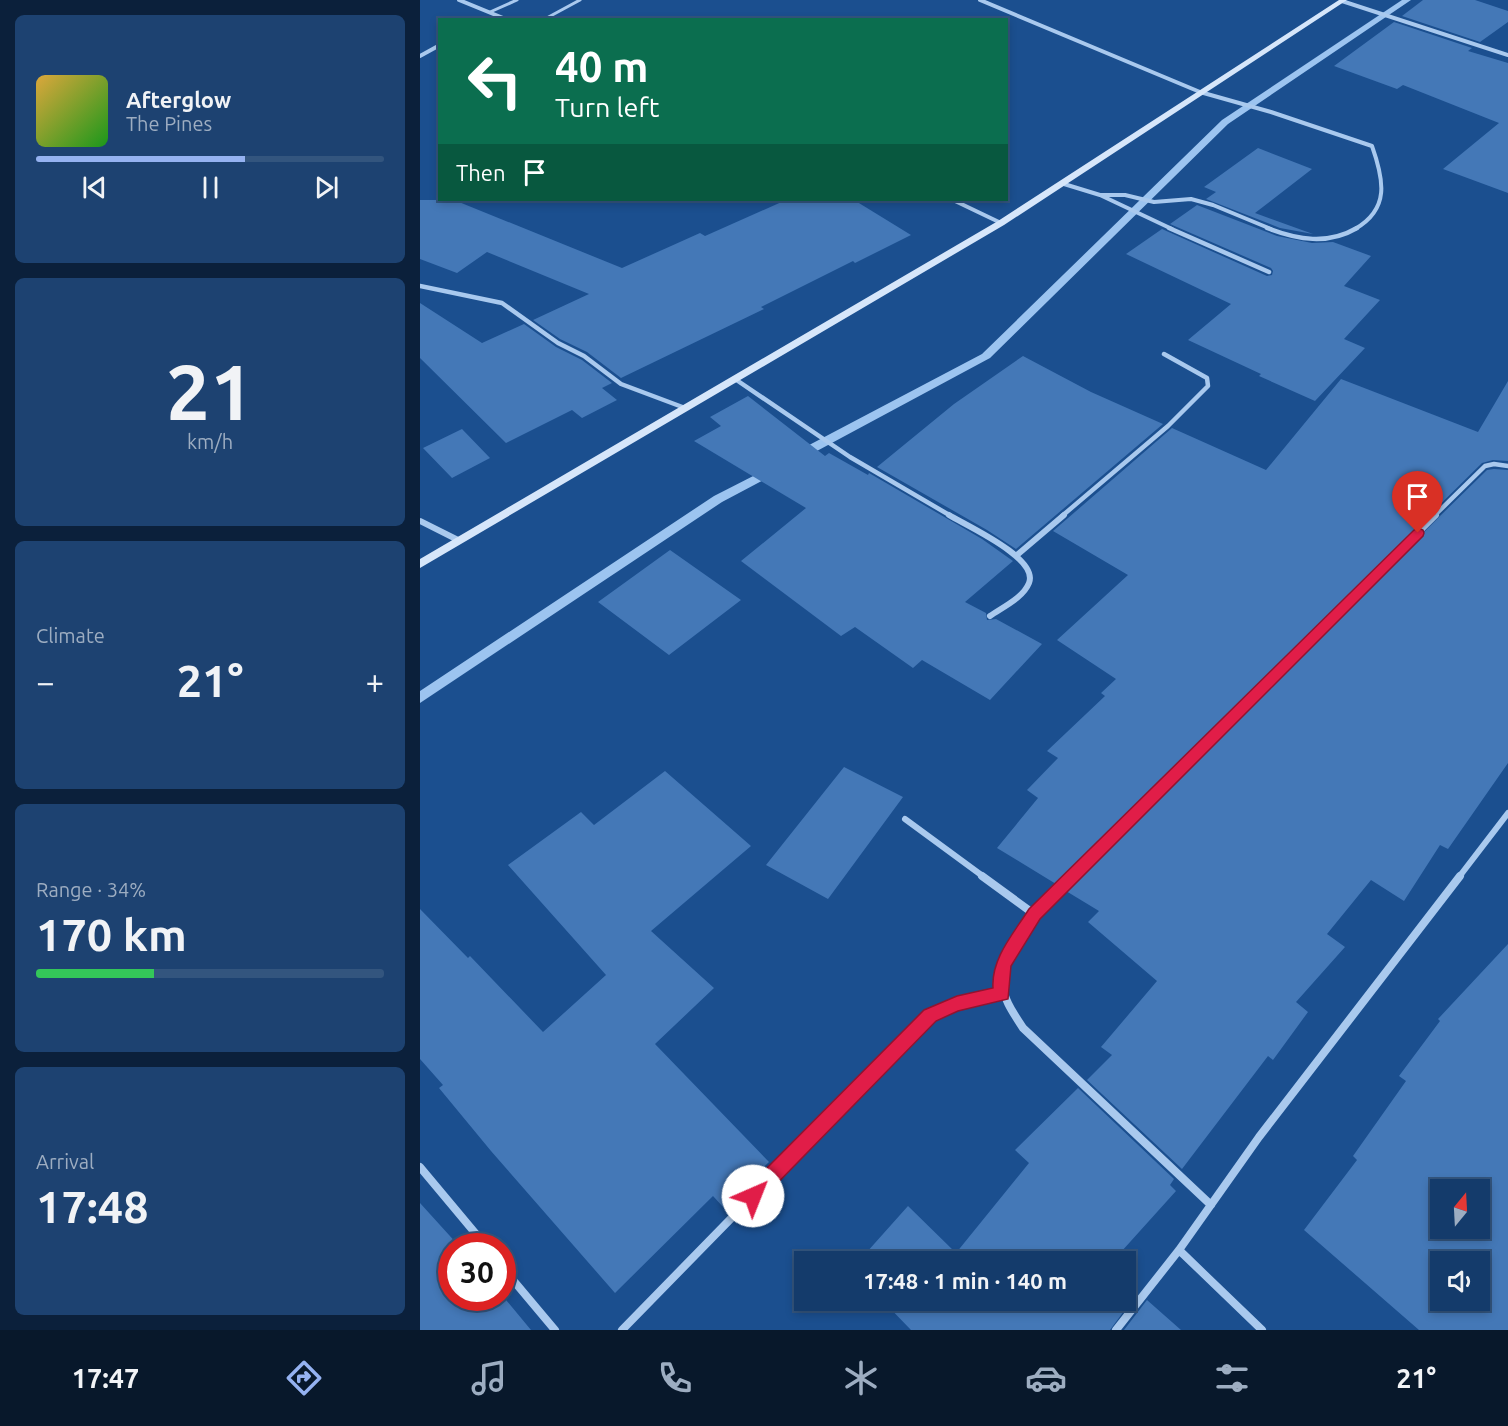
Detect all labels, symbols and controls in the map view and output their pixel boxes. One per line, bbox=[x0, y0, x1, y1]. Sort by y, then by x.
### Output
icon: left bbox=[456, 42, 534, 120]
text: 40 m bbox=[555, 43, 649, 90]
text: Afterglow bbox=[126, 87, 231, 112]
text: Turn left bbox=[555, 92, 659, 122]
text: The Pines bbox=[126, 112, 212, 135]
icon: arrive bbox=[518, 156, 551, 189]
text: Then bbox=[456, 160, 506, 185]
icon: previous bbox=[78, 171, 111, 204]
icon: pause bbox=[194, 171, 227, 204]
icon: next bbox=[310, 171, 343, 204]
text: 21 bbox=[166, 347, 254, 435]
text: km/h bbox=[187, 430, 233, 453]
pin bbox=[1392, 471, 1443, 533]
icon: arrive bbox=[1401, 480, 1434, 513]
text: Climate bbox=[36, 624, 105, 647]
text: 21° bbox=[177, 655, 243, 706]
text: − bbox=[36, 663, 55, 700]
text: + bbox=[365, 663, 384, 700]
text: Range · 34% bbox=[36, 878, 146, 901]
text: 170 km bbox=[36, 909, 187, 960]
text: Arrival bbox=[36, 1150, 94, 1173]
position arrow bbox=[721, 1164, 785, 1228]
north arrow bbox=[1430, 1179, 1490, 1239]
map controls bbox=[1430, 1179, 1490, 1311]
text: 17:48 bbox=[36, 1181, 149, 1232]
speed limit sign: 30 bbox=[438, 1233, 516, 1311]
button: sound bbox=[1430, 1251, 1490, 1311]
text: 17:48 · 1 min · 140 m bbox=[863, 1268, 1067, 1293]
icon: directions bbox=[283, 1357, 325, 1399]
icon: music bbox=[468, 1357, 510, 1399]
icon: phone bbox=[654, 1357, 696, 1399]
icon: climate bbox=[840, 1357, 882, 1399]
icon: car bbox=[1025, 1357, 1067, 1399]
icon: filters bbox=[1211, 1357, 1253, 1399]
text: 17:47 bbox=[72, 1363, 139, 1393]
text: 21° bbox=[1396, 1363, 1436, 1393]

